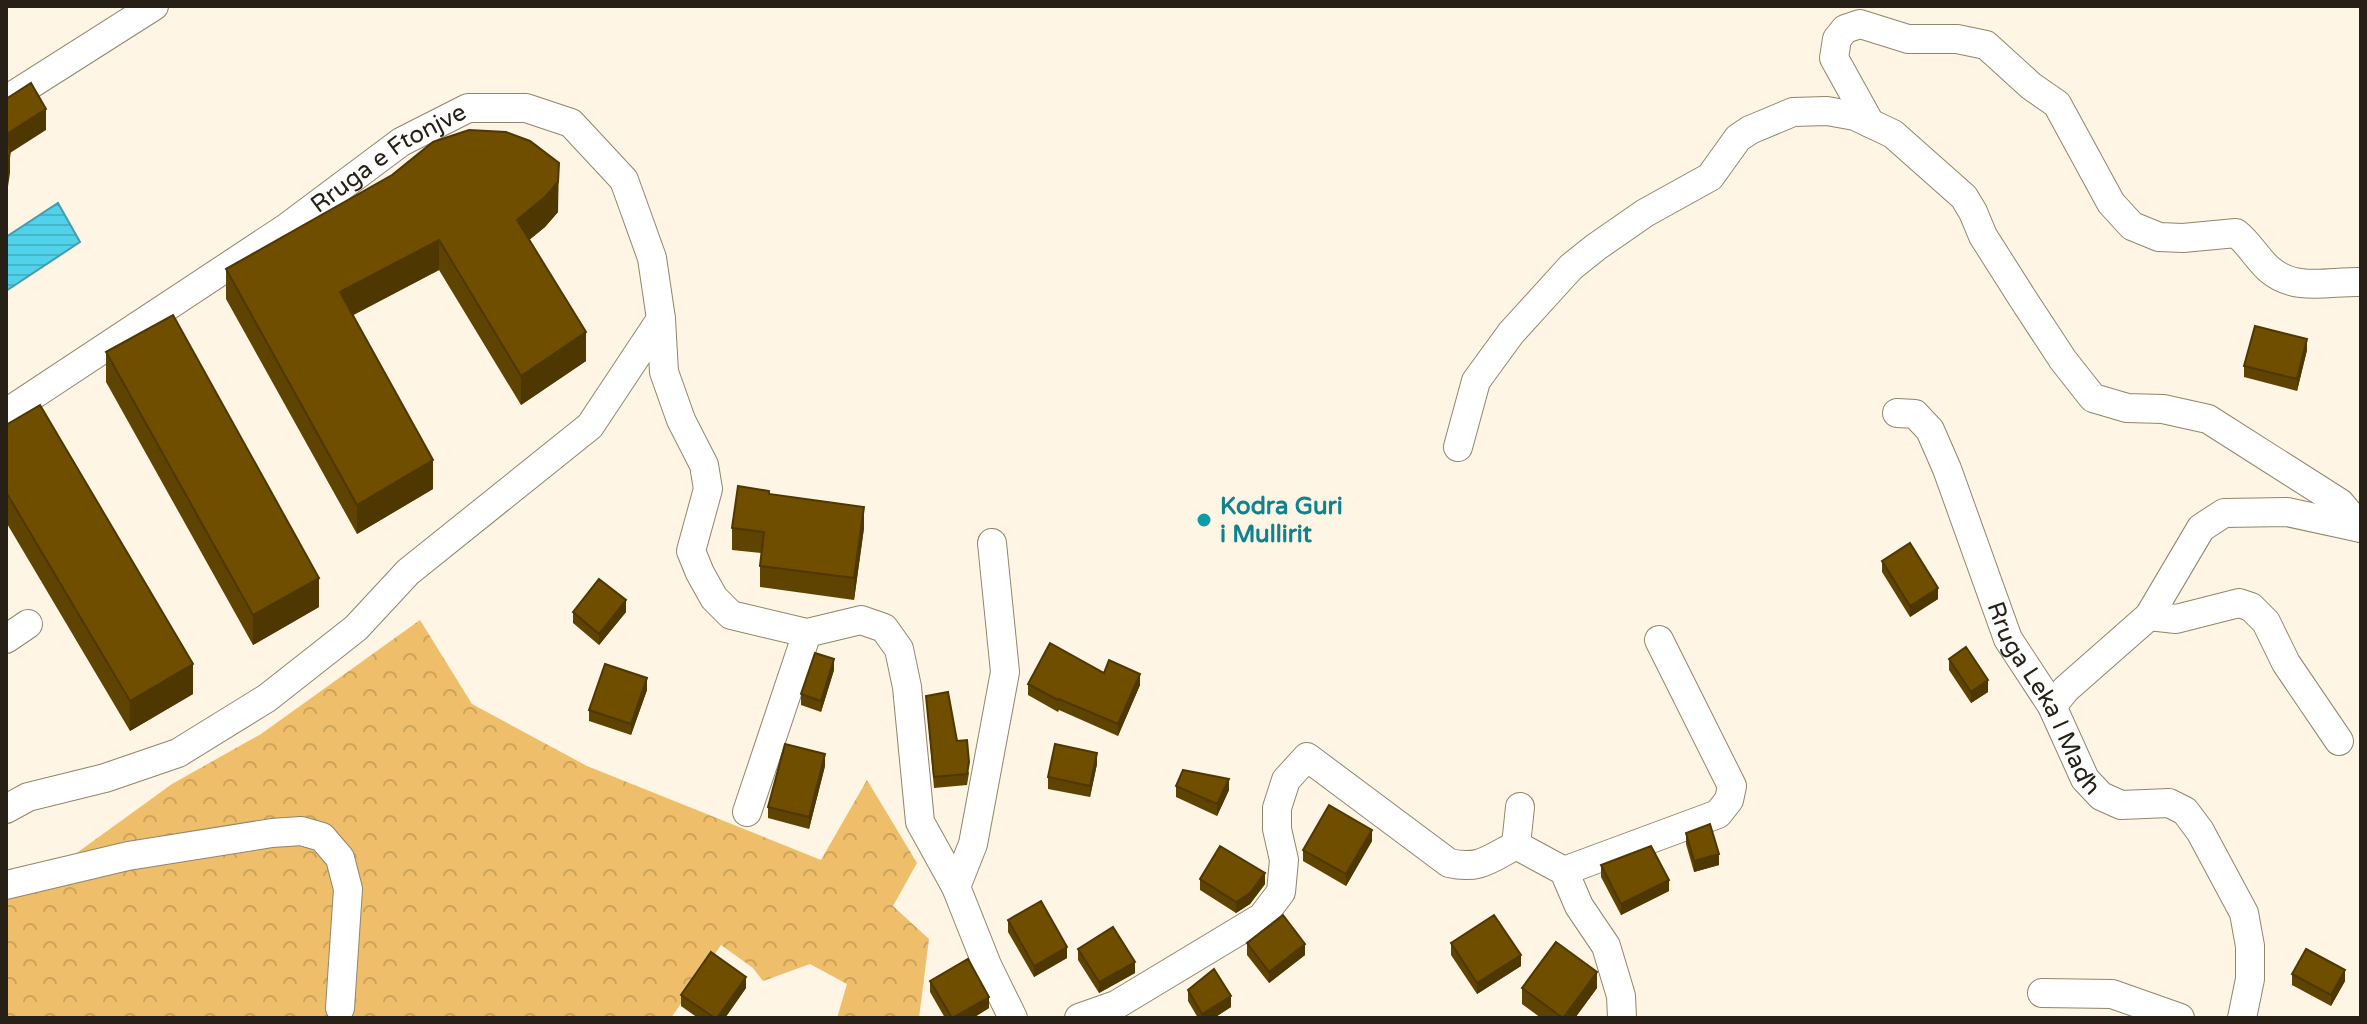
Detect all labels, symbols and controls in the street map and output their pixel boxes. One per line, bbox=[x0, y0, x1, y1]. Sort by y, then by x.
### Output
street label: Rruga e Ftonjve bbox=[305, 97, 471, 219]
place label: Kodra Guri i Mullirit bbox=[1220, 492, 1343, 549]
marker: Kodra Guri i Mullirit bbox=[1195, 511, 1213, 529]
street label: Rruga Leka I Madh bbox=[1981, 598, 2107, 801]

